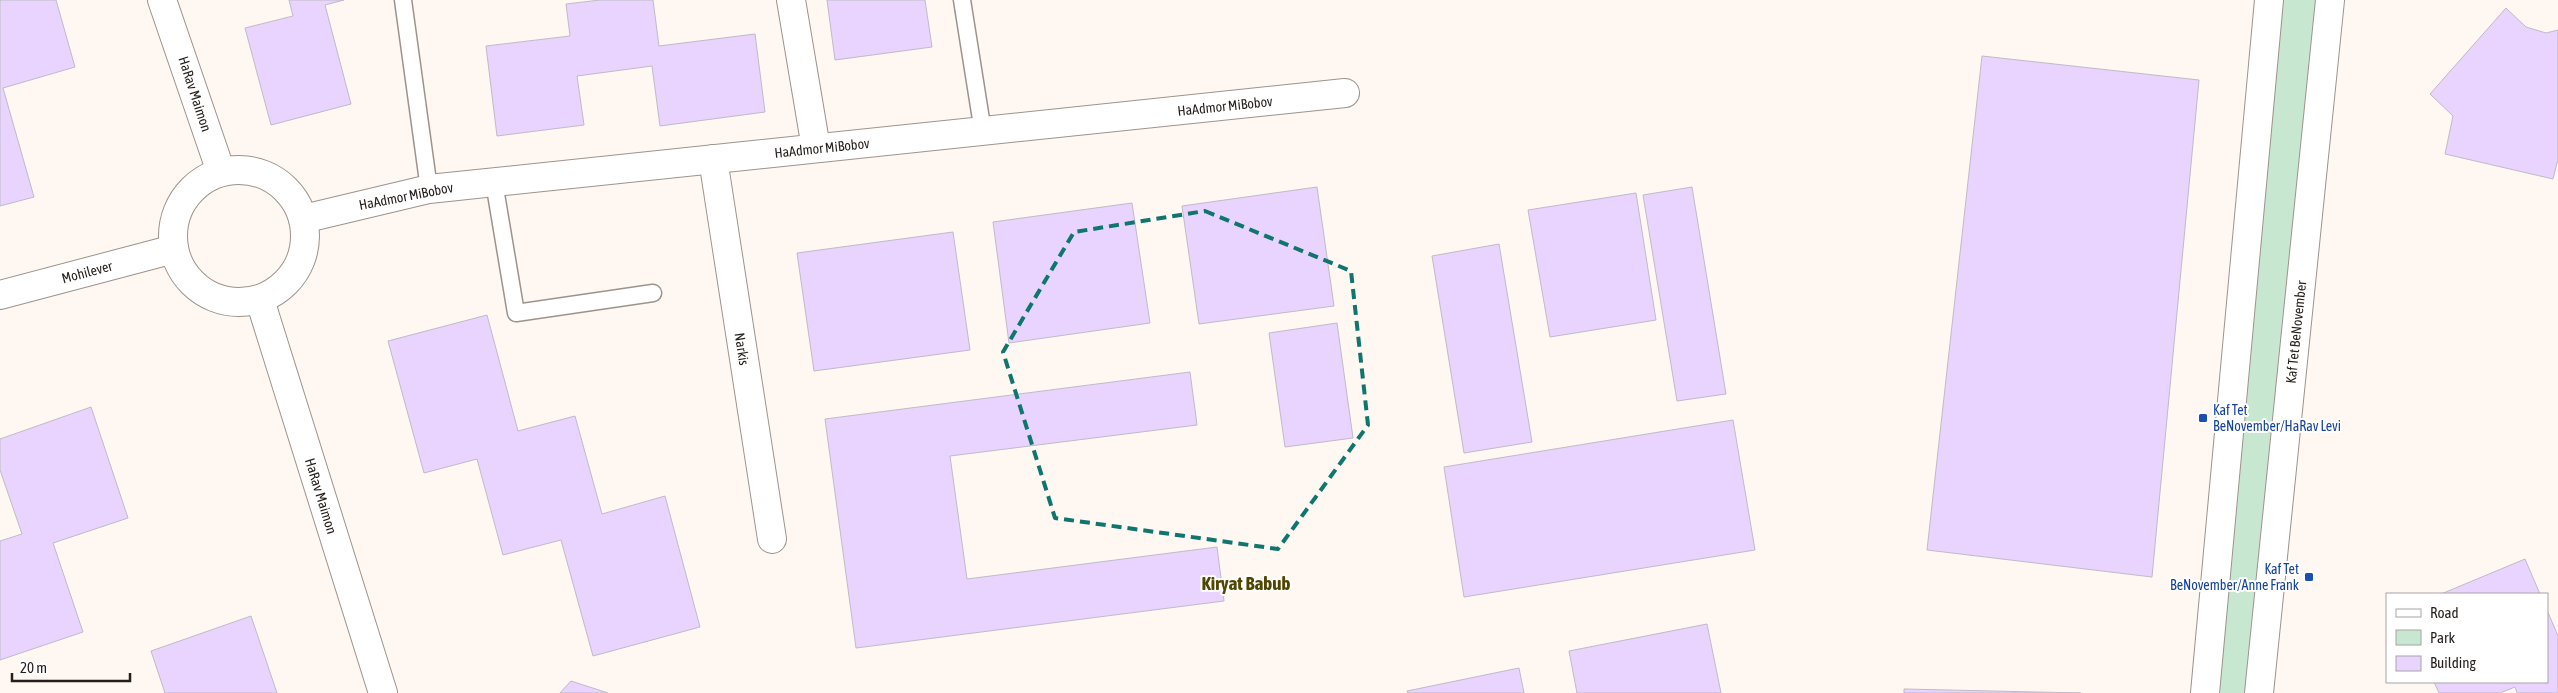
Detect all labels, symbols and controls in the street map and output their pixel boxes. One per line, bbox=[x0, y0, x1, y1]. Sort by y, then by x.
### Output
street label: HaRav Maimon bbox=[175, 54, 215, 134]
street label: HaAdmor MiBobov bbox=[1177, 93, 1274, 119]
street label: HaAdmor MiBobov bbox=[774, 135, 871, 161]
street label: HaAdmor MiBobov bbox=[358, 179, 455, 213]
street label: Mohilever bbox=[60, 257, 115, 286]
street label: Kaf Tet BeNovember bbox=[2283, 279, 2309, 384]
street label: Narkis bbox=[732, 332, 752, 367]
place label: Kaf Tet BeNovember/HaRav Levi bbox=[2213, 402, 2341, 434]
marker: Kaf Tet BeNovember/HaRav Levi bbox=[2197, 412, 2209, 424]
street label: HaRav Maimon bbox=[302, 456, 340, 536]
place label: Kaf Tet BeNovember/Anne Frank bbox=[2170, 561, 2299, 593]
marker: Kaf Tet BeNovember/Anne Frank bbox=[2303, 571, 2315, 583]
district label: Kiryat Babub bbox=[1202, 572, 1290, 594]
legend bbox=[2386, 593, 2548, 683]
text: Road bbox=[2430, 604, 2459, 621]
text: Park bbox=[2430, 629, 2455, 646]
scale bar bbox=[12, 650, 130, 682]
text: Building bbox=[2430, 654, 2476, 671]
text: 20 m bbox=[20, 659, 47, 676]

